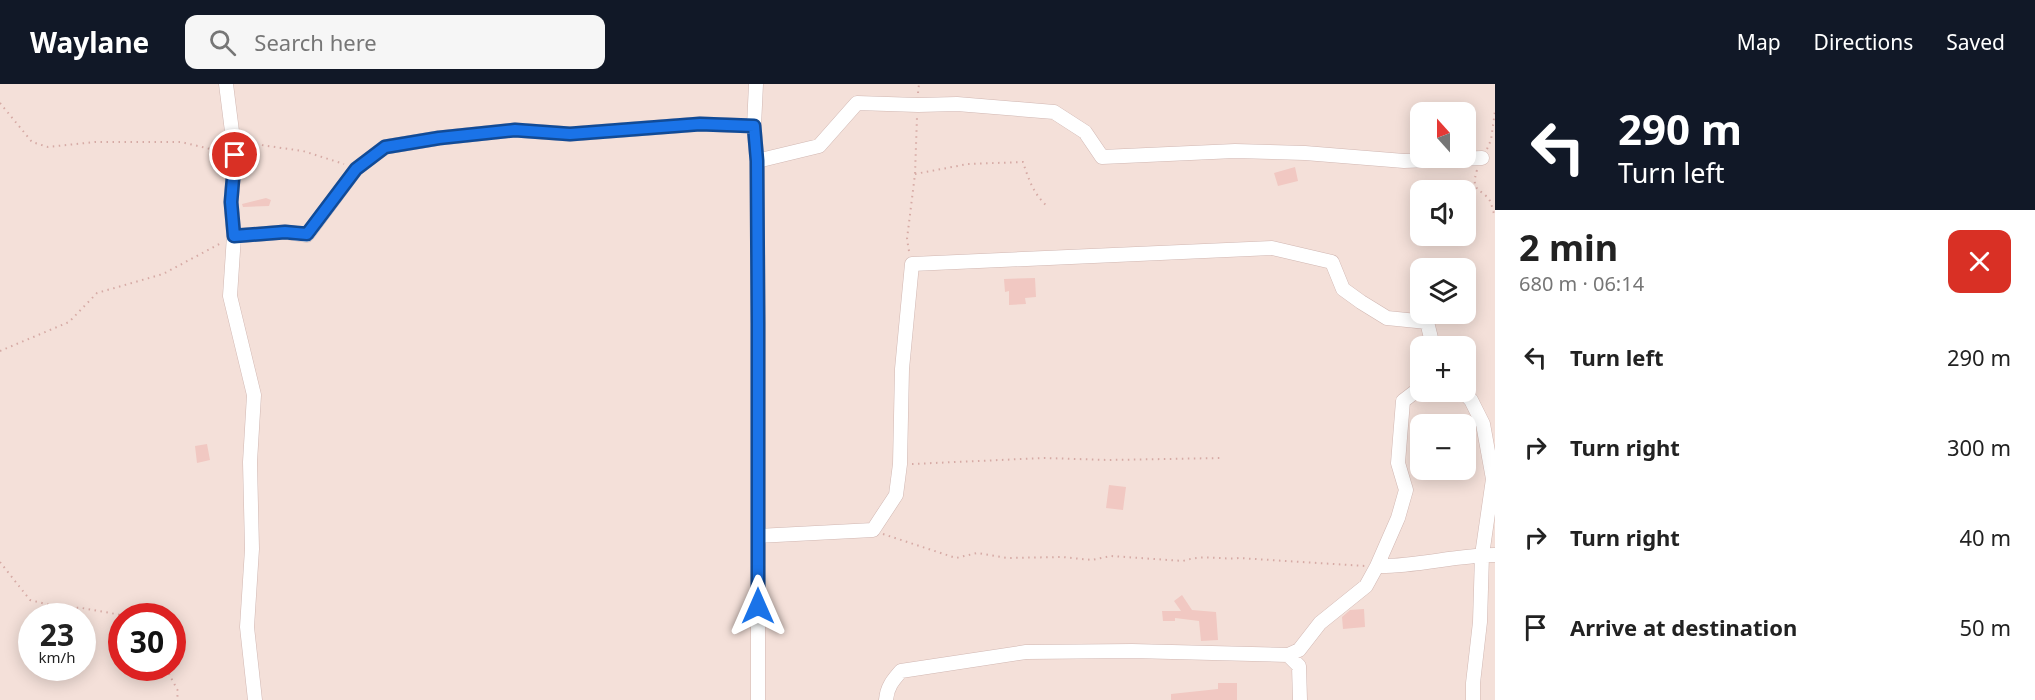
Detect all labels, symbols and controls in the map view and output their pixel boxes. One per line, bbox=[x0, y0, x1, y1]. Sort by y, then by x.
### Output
search box bbox=[185, 15, 605, 69]
text: Waylane bbox=[30, 23, 149, 61]
icon: search bbox=[206, 26, 239, 59]
text: Search here bbox=[254, 27, 377, 57]
text: Map bbox=[1737, 28, 1781, 56]
text: Directions bbox=[1814, 28, 1913, 56]
text: Saved bbox=[1946, 28, 2005, 56]
text: 290 m bbox=[1618, 100, 1742, 157]
north arrow bbox=[1410, 102, 1476, 168]
map controls bbox=[1410, 102, 1476, 480]
icon: left bbox=[1519, 108, 1597, 186]
pin bbox=[209, 129, 260, 180]
icon: arrive bbox=[218, 138, 251, 171]
text: Turn left bbox=[1618, 154, 1724, 191]
button: sound bbox=[1410, 180, 1476, 246]
text: 2 min bbox=[1519, 223, 1618, 272]
button: close bbox=[1948, 230, 2011, 293]
button: layers bbox=[1410, 258, 1476, 324]
text: 680 m · 06:14 bbox=[1519, 270, 1644, 297]
button: + bbox=[1410, 336, 1476, 402]
icon: left bbox=[1519, 341, 1552, 374]
text: Turn left bbox=[1570, 342, 1664, 372]
text: 290 m bbox=[1947, 342, 2011, 372]
button: − bbox=[1410, 414, 1476, 480]
icon: right bbox=[1519, 431, 1552, 464]
text: Turn right bbox=[1570, 432, 1680, 462]
text: 300 m bbox=[1947, 432, 2011, 462]
icon: right bbox=[1519, 521, 1552, 554]
text: Turn right bbox=[1570, 522, 1680, 552]
text: 40 m bbox=[1960, 522, 2011, 552]
position arrow bbox=[726, 574, 790, 638]
speed limit sign: 30 bbox=[108, 603, 186, 681]
icon: arrive bbox=[1519, 611, 1552, 644]
text: Arrive at destination bbox=[1570, 612, 1797, 642]
text: 50 m bbox=[1960, 612, 2011, 642]
text: 23 bbox=[40, 614, 74, 655]
text: km/h bbox=[39, 647, 75, 667]

